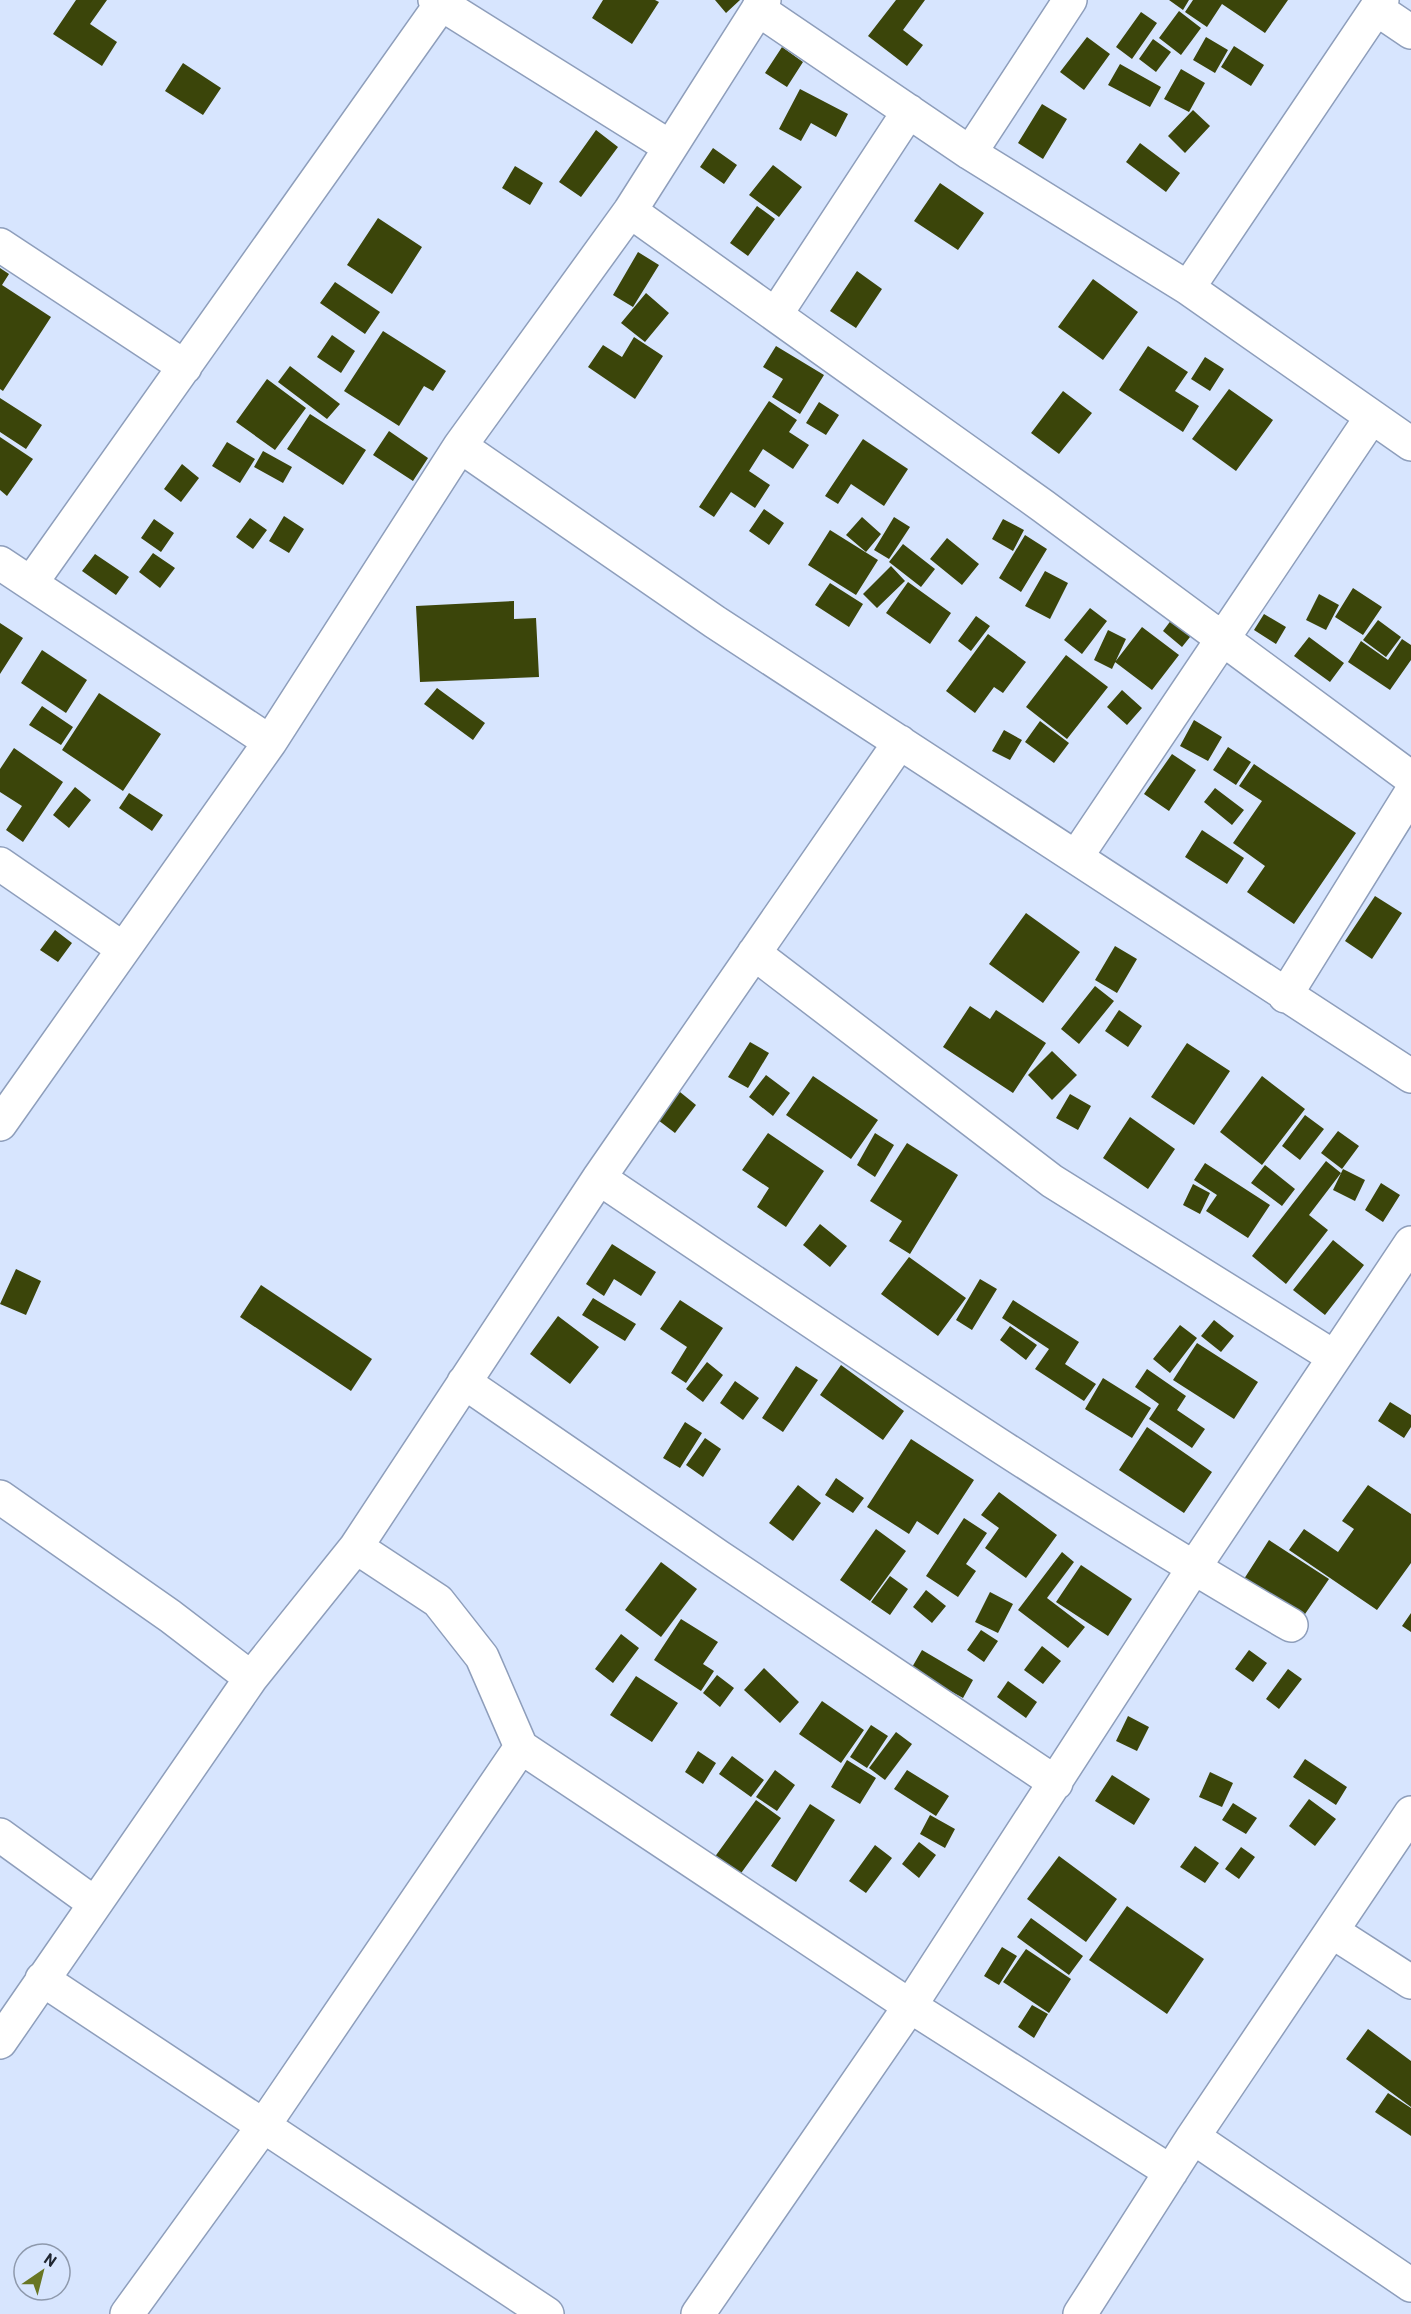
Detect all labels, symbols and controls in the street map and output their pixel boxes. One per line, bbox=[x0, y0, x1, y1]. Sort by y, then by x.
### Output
north arrow bbox=[12, 2242, 72, 2302]
text: N bbox=[41, 2248, 61, 2270]

